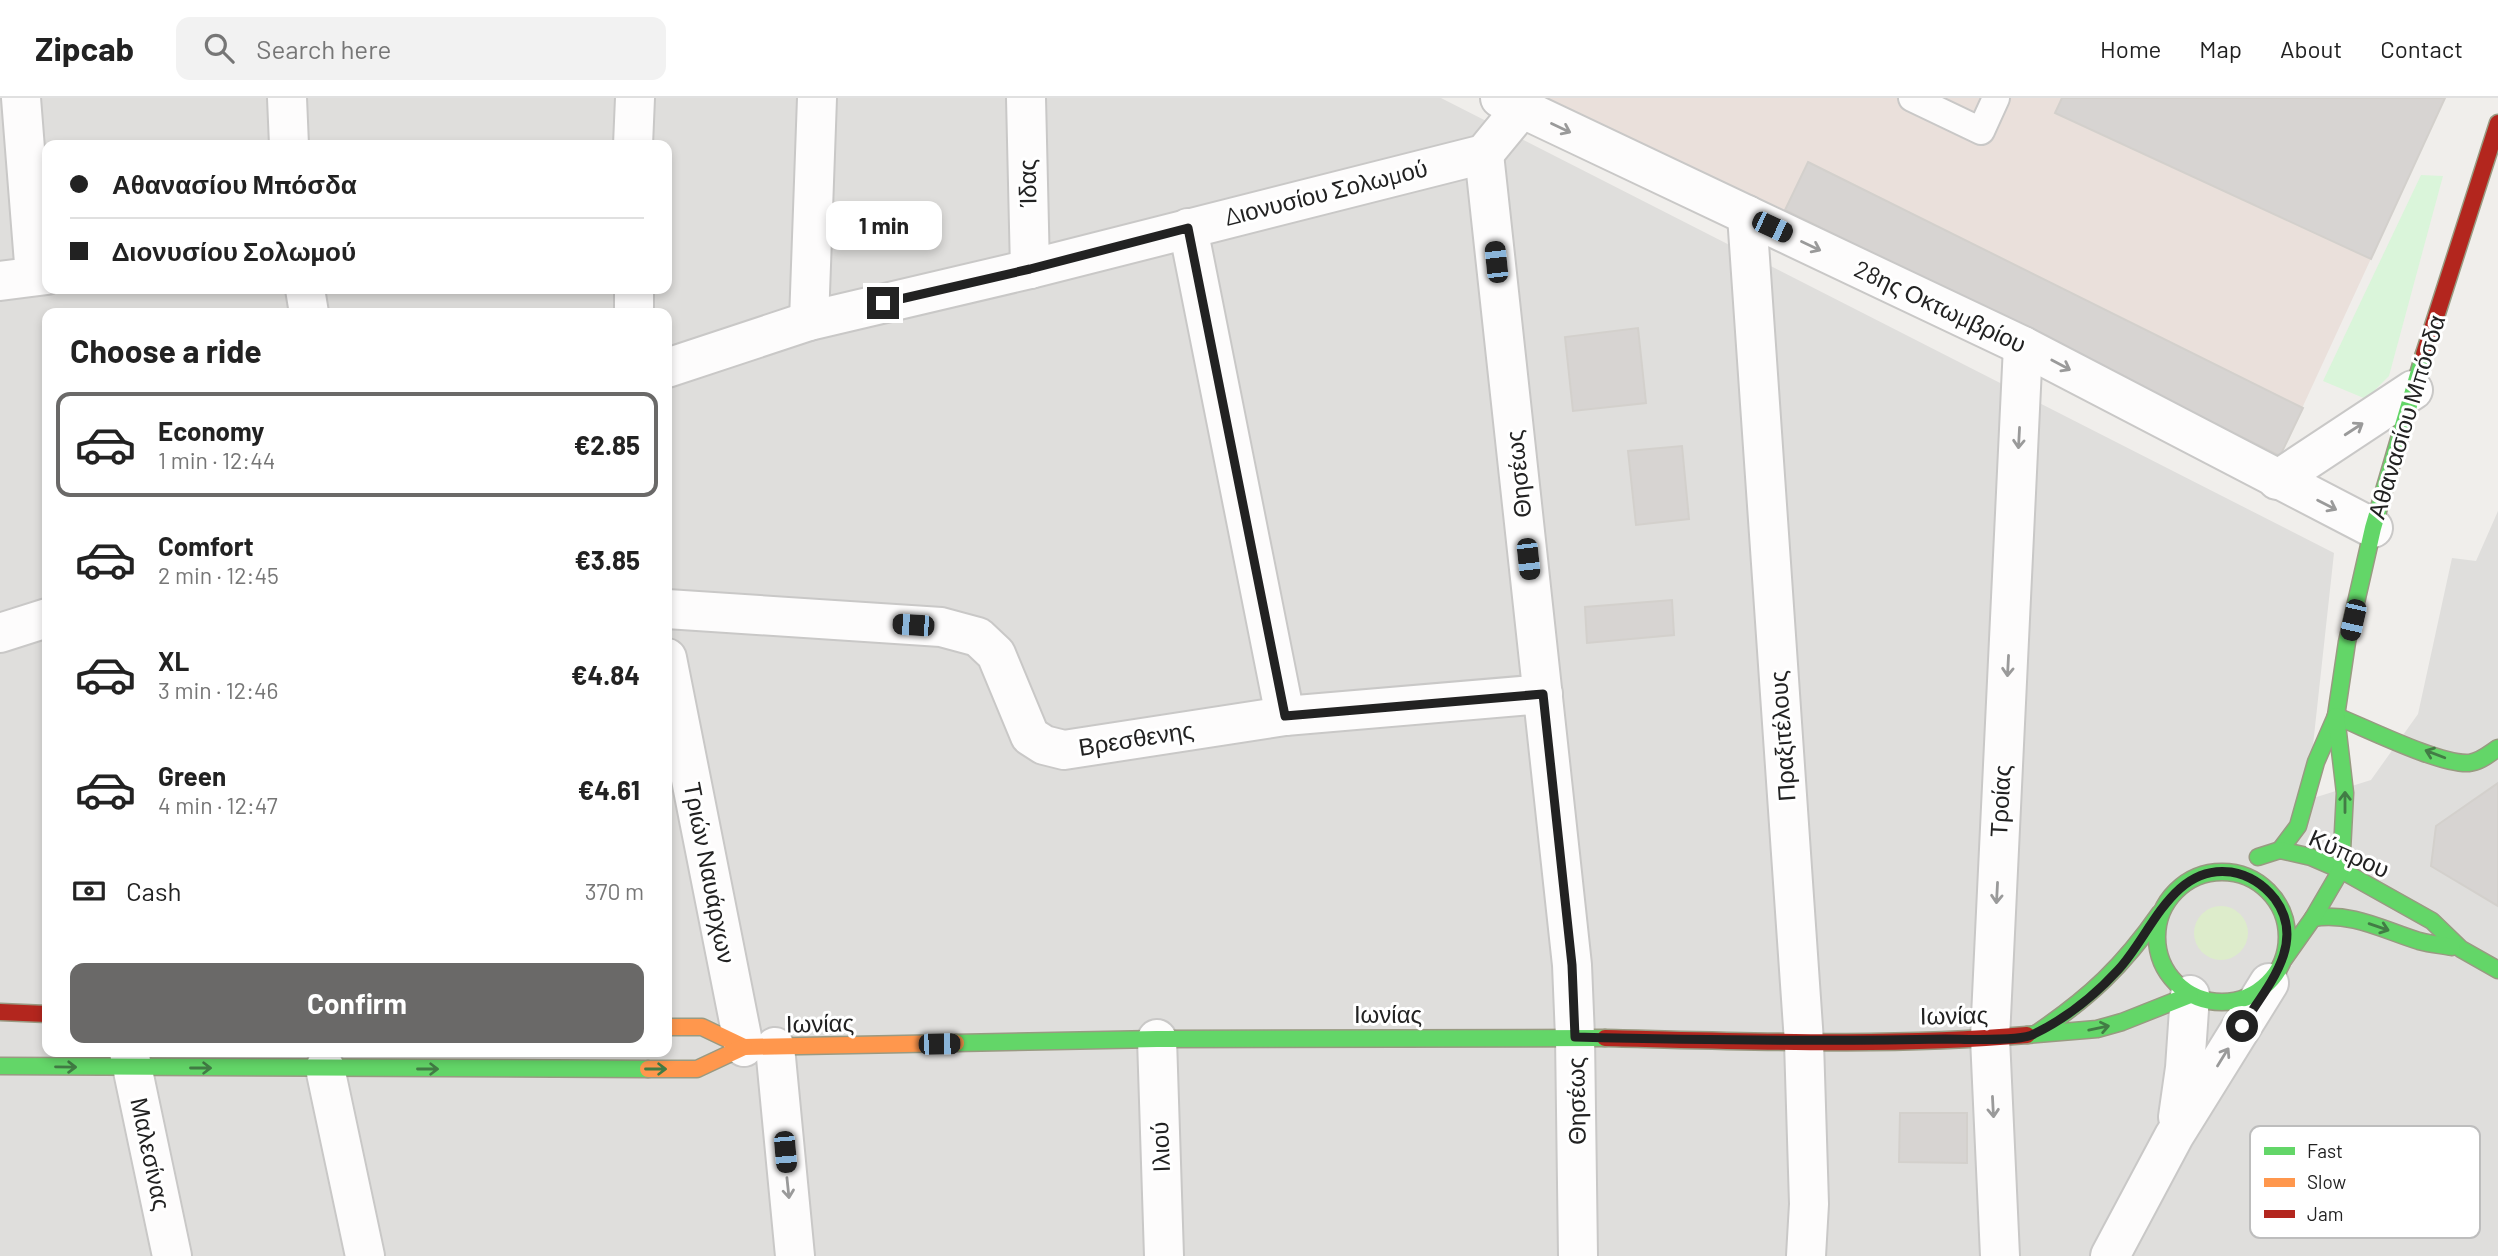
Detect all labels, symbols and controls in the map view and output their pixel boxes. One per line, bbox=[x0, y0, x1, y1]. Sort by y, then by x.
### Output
search box bbox=[176, 17, 666, 80]
text: Zipcab bbox=[35, 28, 134, 68]
icon: search bbox=[200, 29, 238, 67]
text: Search here bbox=[256, 33, 391, 64]
text: Home bbox=[2100, 34, 2161, 63]
text: Map bbox=[2199, 34, 2242, 63]
text: About bbox=[2280, 34, 2342, 63]
text: Contact bbox=[2380, 34, 2463, 63]
one-way arrow bbox=[1550, 122, 1571, 135]
street label: Διονυσίου Σολωμού bbox=[1221, 152, 1430, 231]
street label: Ίδας bbox=[1012, 159, 1041, 208]
text: Αθανασίου Μπόσδα bbox=[112, 168, 357, 199]
callout: 1 min bbox=[825, 202, 941, 250]
car bbox=[1749, 209, 1796, 245]
text: 1 min bbox=[859, 211, 909, 239]
text: Διονυσίου Σολωμού bbox=[112, 235, 356, 266]
car bbox=[1484, 240, 1509, 284]
one-way arrow bbox=[1800, 240, 1821, 253]
street label: 28ης Οκτωμβρίου bbox=[1850, 253, 2031, 358]
route end bbox=[867, 287, 899, 319]
street label: Αθανασίου Μπόσδα bbox=[2361, 311, 2450, 522]
text: Choose a ride bbox=[70, 331, 262, 369]
one-way arrow bbox=[2050, 359, 2070, 373]
icon: car bbox=[74, 413, 137, 476]
text: Economy bbox=[158, 415, 264, 446]
one-way arrow bbox=[2344, 421, 2364, 435]
one-way arrow bbox=[2012, 427, 2025, 450]
text: €2.85 bbox=[574, 429, 640, 460]
street label: Θησέως bbox=[1498, 429, 1537, 519]
text: 1 min · 12:44 bbox=[158, 446, 275, 474]
one-way arrow bbox=[2316, 499, 2337, 513]
icon: car bbox=[74, 528, 137, 591]
text: Comfort bbox=[158, 530, 254, 561]
car bbox=[1516, 537, 1541, 581]
text: €3.85 bbox=[574, 544, 640, 575]
text: 2 min · 12:45 bbox=[158, 561, 279, 589]
car bbox=[2339, 597, 2368, 643]
car bbox=[892, 613, 935, 637]
icon: car bbox=[74, 643, 137, 706]
text: XL bbox=[158, 645, 189, 676]
one-way arrow bbox=[2001, 654, 2014, 677]
text: €4.84 bbox=[571, 659, 640, 690]
street label: Πραξιτέλους bbox=[1762, 670, 1801, 802]
text: 3 min · 12:46 bbox=[158, 676, 278, 704]
street label: Βρεσθενης bbox=[1076, 714, 1195, 761]
one-way arrow bbox=[2425, 747, 2447, 760]
icon: car bbox=[74, 758, 137, 821]
text: Green bbox=[158, 760, 226, 791]
street label: Τροίας bbox=[1983, 764, 2016, 838]
text: €4.61 bbox=[578, 774, 640, 805]
street label: Τριών Ναυάρχων bbox=[679, 780, 742, 966]
text: 4 min · 12:47 bbox=[158, 791, 278, 819]
one-way arrow bbox=[2338, 791, 2352, 814]
street label: Κύπρου bbox=[2305, 822, 2394, 883]
icon: cash bbox=[70, 872, 108, 910]
text: Cash bbox=[126, 875, 181, 906]
text: 370 m bbox=[585, 877, 644, 905]
one-way arrow bbox=[1990, 881, 2003, 904]
one-way arrow bbox=[2368, 921, 2390, 934]
button: Confirm bbox=[70, 963, 644, 1043]
street label: Ιωνίας bbox=[1354, 999, 1422, 1028]
street label: Ιωνίας bbox=[1920, 999, 1988, 1030]
street label: Ιωνίας bbox=[786, 1007, 854, 1038]
route start bbox=[2226, 1010, 2258, 1042]
one-way arrow bbox=[2088, 1020, 2110, 1033]
car bbox=[918, 1033, 961, 1055]
one-way arrow bbox=[2216, 1048, 2230, 1068]
street label: Θησέως bbox=[1560, 1057, 1591, 1145]
one-way arrow bbox=[54, 1060, 77, 1074]
one-way arrow bbox=[189, 1061, 212, 1075]
one-way arrow bbox=[416, 1062, 439, 1076]
one-way arrow bbox=[644, 1062, 667, 1076]
street label: Μαλεσίνας bbox=[125, 1095, 178, 1213]
one-way arrow bbox=[1987, 1095, 2000, 1117]
street label: Ιλιού bbox=[1144, 1121, 1175, 1173]
legend bbox=[2250, 1126, 2480, 1238]
car bbox=[773, 1130, 798, 1174]
text: Fast bbox=[2307, 1139, 2343, 1162]
text: Slow bbox=[2307, 1170, 2346, 1193]
one-way arrow bbox=[782, 1177, 795, 1199]
text: Jam bbox=[2307, 1202, 2343, 1225]

